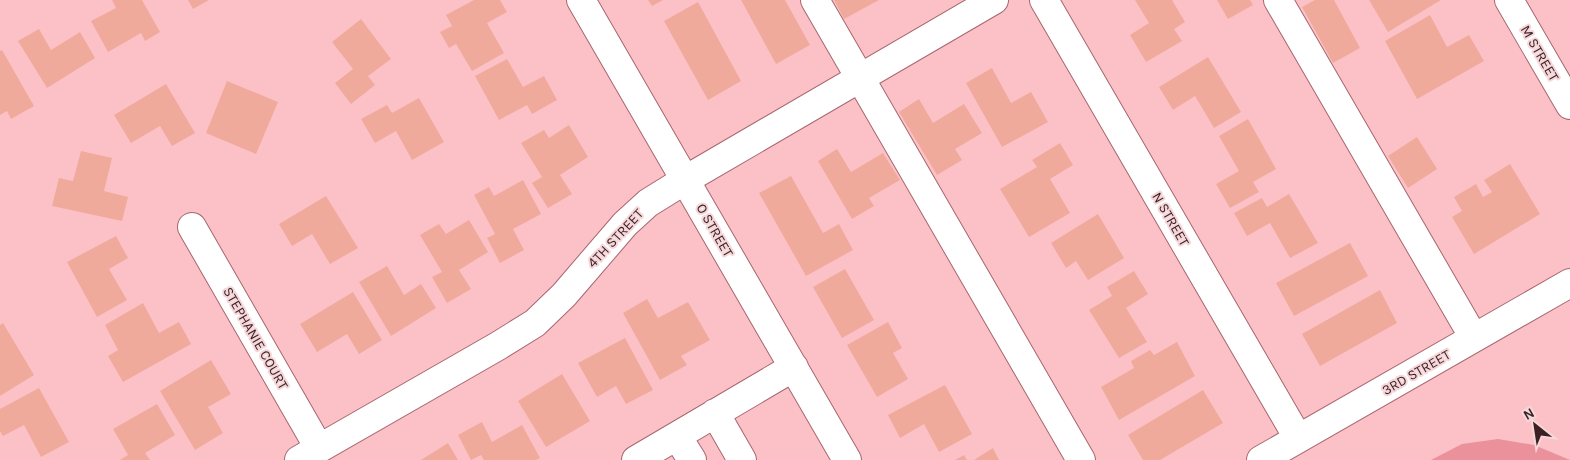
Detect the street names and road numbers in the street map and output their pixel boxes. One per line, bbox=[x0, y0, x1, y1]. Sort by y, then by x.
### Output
street label: M STREET bbox=[1517, 22, 1562, 84]
street label: N STREET bbox=[1148, 189, 1193, 249]
street label: O STREET bbox=[692, 200, 737, 260]
street label: 4TH STREET bbox=[584, 205, 647, 271]
street label: STEPHANIE COURT bbox=[219, 284, 292, 393]
street label: 3RD STREET bbox=[1379, 346, 1453, 399]

